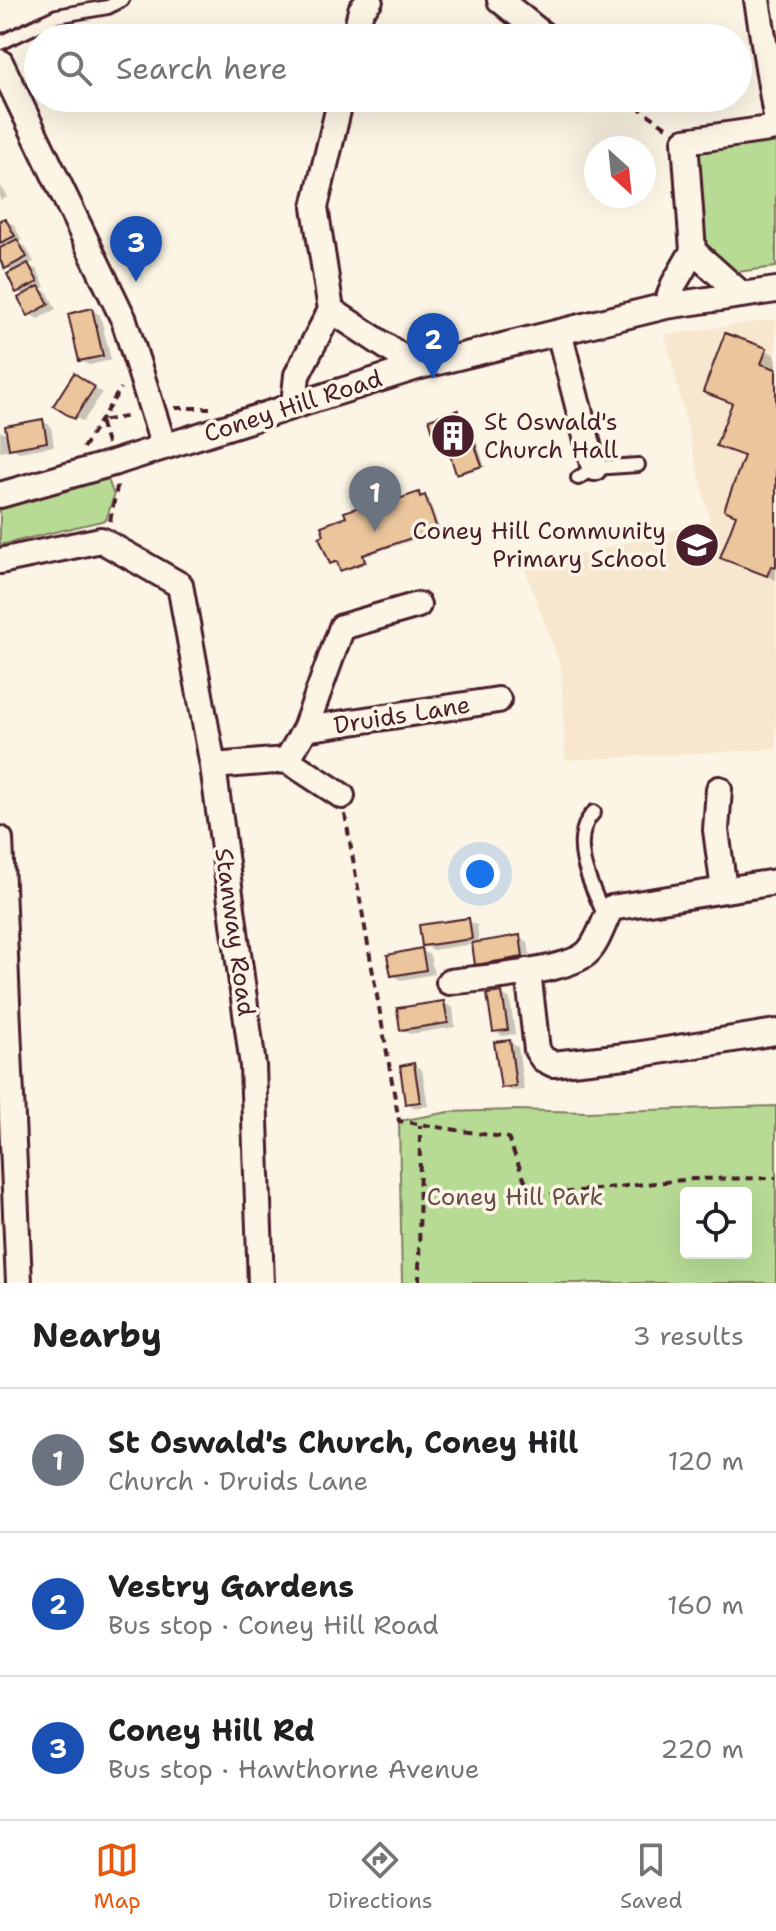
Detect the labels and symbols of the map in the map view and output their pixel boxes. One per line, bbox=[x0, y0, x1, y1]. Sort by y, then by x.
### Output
north arrow bbox=[584, 136, 656, 208]
pin: 3 bbox=[110, 216, 162, 282]
pin: 2 bbox=[407, 313, 459, 379]
street label: Coney Hill Road bbox=[200, 362, 386, 450]
place label: St Oswald's Church Hall bbox=[484, 406, 619, 466]
building icon: St Oswald's Church Hall bbox=[429, 412, 477, 460]
pin: 1 bbox=[349, 466, 401, 532]
place label: Coney Hill Community Primary School bbox=[413, 515, 667, 575]
school or university icon: Coney Hill Community Primary School bbox=[673, 521, 721, 569]
street label: Druids Lane bbox=[332, 688, 472, 742]
street label: Stanway Road bbox=[207, 846, 263, 1018]
your location bbox=[460, 854, 500, 894]
park label: Coney Hill Park bbox=[427, 1181, 603, 1213]

